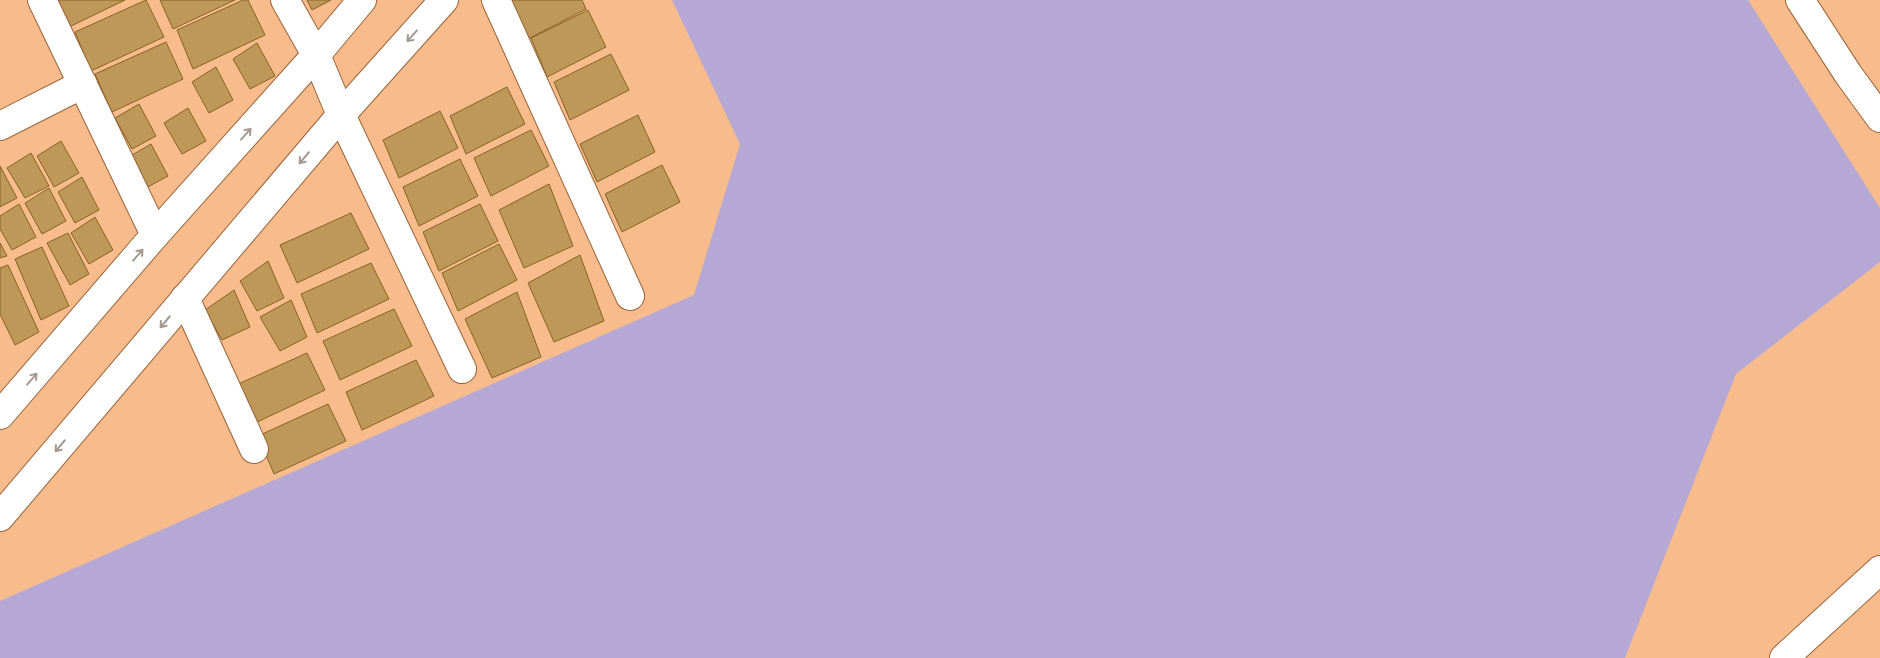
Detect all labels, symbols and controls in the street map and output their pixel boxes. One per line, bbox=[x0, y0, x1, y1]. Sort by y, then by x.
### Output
one-way arrow bbox=[406, 30, 418, 43]
one-way arrow bbox=[240, 127, 251, 140]
one-way arrow bbox=[299, 151, 310, 164]
one-way arrow bbox=[132, 249, 143, 262]
one-way arrow bbox=[160, 315, 171, 328]
one-way arrow bbox=[26, 372, 37, 385]
one-way arrow bbox=[55, 439, 66, 452]

